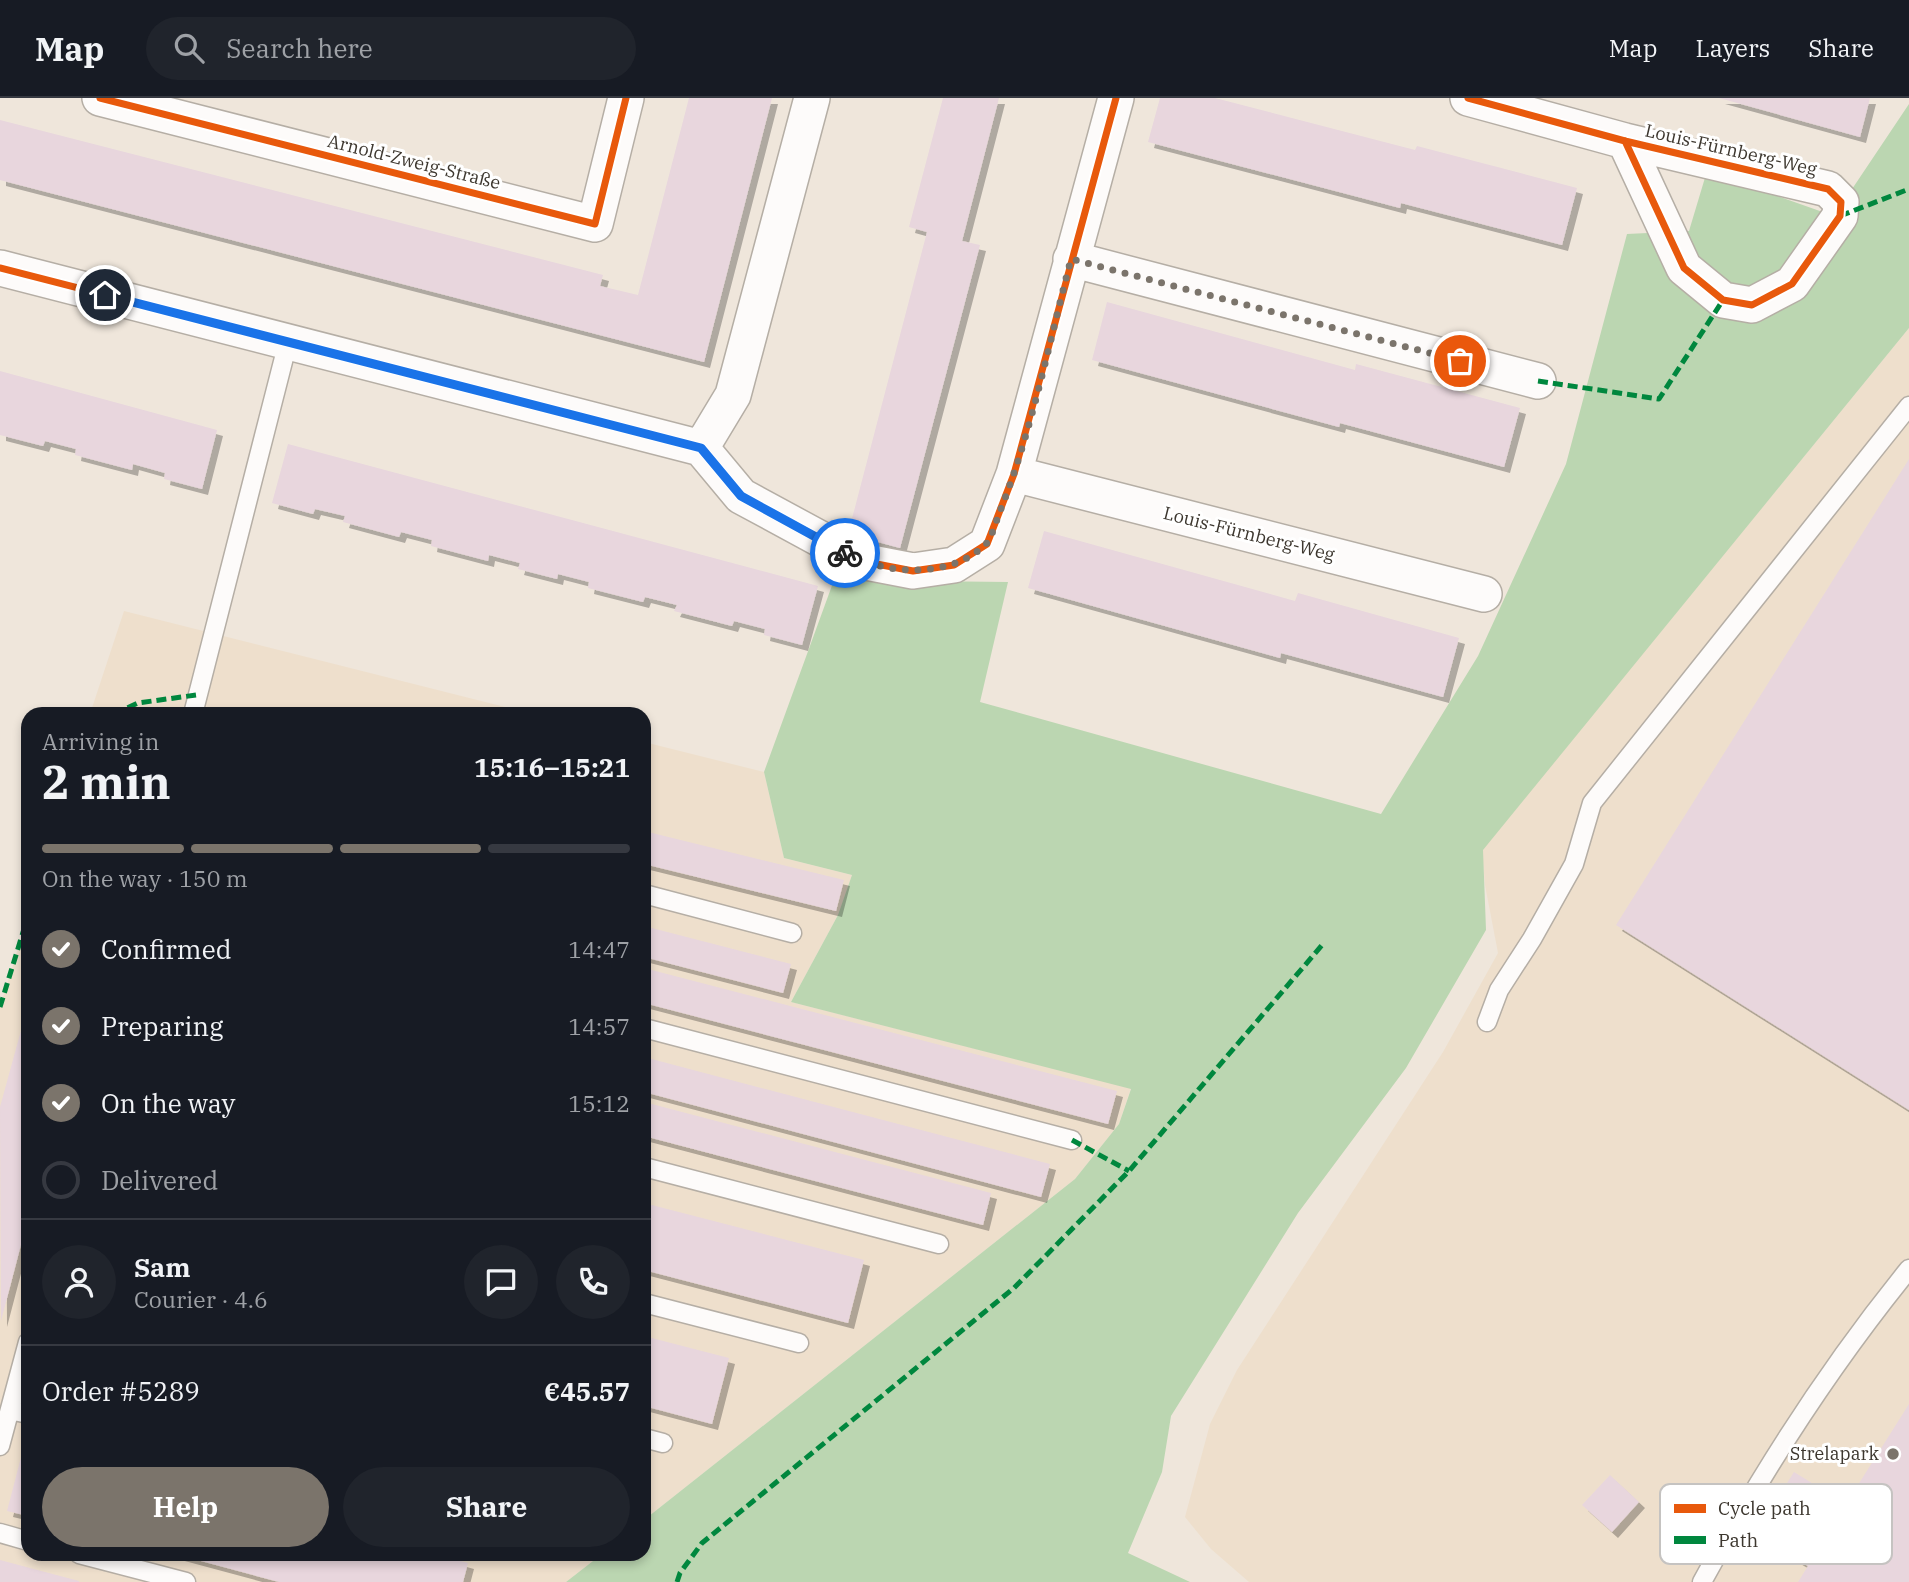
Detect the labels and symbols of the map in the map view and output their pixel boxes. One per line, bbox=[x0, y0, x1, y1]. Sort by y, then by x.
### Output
street label: Louis-Fürnberg-Weg bbox=[1643, 119, 1820, 181]
street label: Arnold-Zweig-Straße bbox=[325, 129, 503, 194]
pin bbox=[75, 265, 135, 325]
pin bbox=[1430, 331, 1490, 391]
street label: Louis-Fürnberg-Weg bbox=[1161, 501, 1337, 566]
courier bbox=[810, 518, 880, 588]
place label: Strelapark bbox=[1790, 1442, 1879, 1465]
marker: Strelapark bbox=[1885, 1446, 1901, 1462]
legend bbox=[1660, 1484, 1892, 1564]
text: Cycle path bbox=[1718, 1496, 1811, 1520]
text: Path bbox=[1718, 1528, 1758, 1552]

